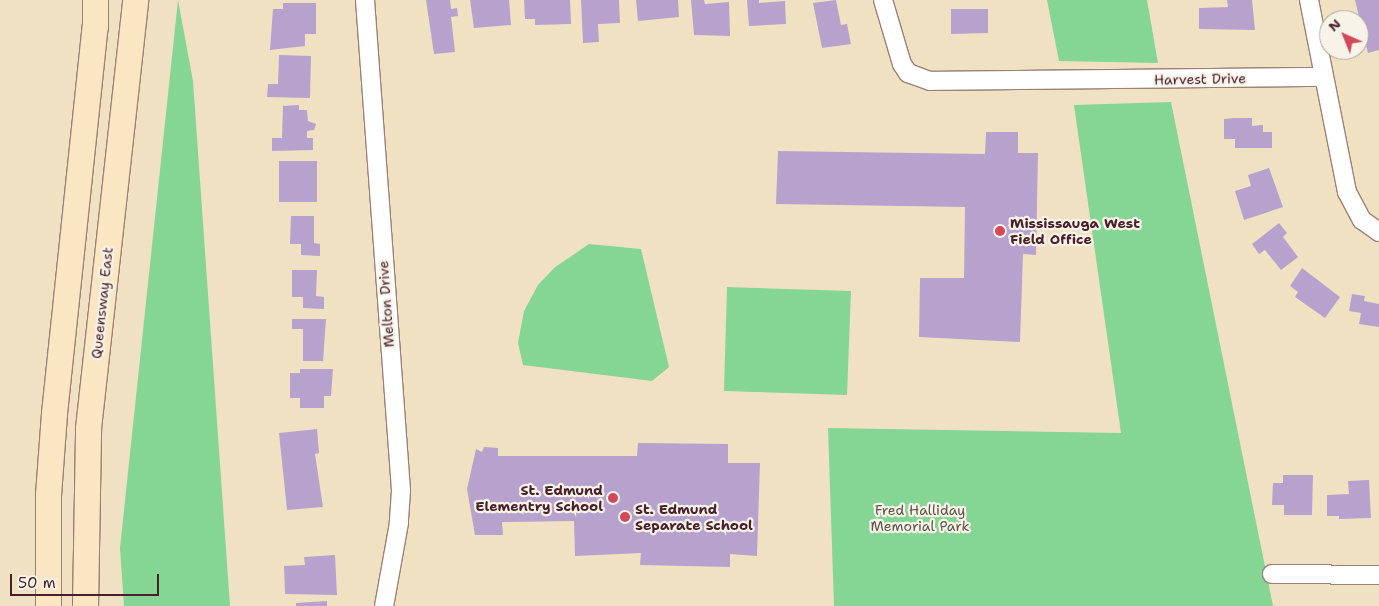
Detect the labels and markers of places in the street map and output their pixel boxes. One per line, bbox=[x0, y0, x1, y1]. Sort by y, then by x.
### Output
place label: Mississauga West Field Office bbox=[1010, 215, 1140, 248]
marker: Mississauga West Field Office bbox=[994, 225, 1006, 237]
place label: St. Edmund Elementry School bbox=[475, 482, 603, 514]
marker: St. Edmund Elementry School bbox=[607, 492, 619, 504]
place label: St. Edmund Separate School bbox=[635, 501, 753, 534]
marker: St. Edmund Separate School bbox=[619, 511, 631, 523]

